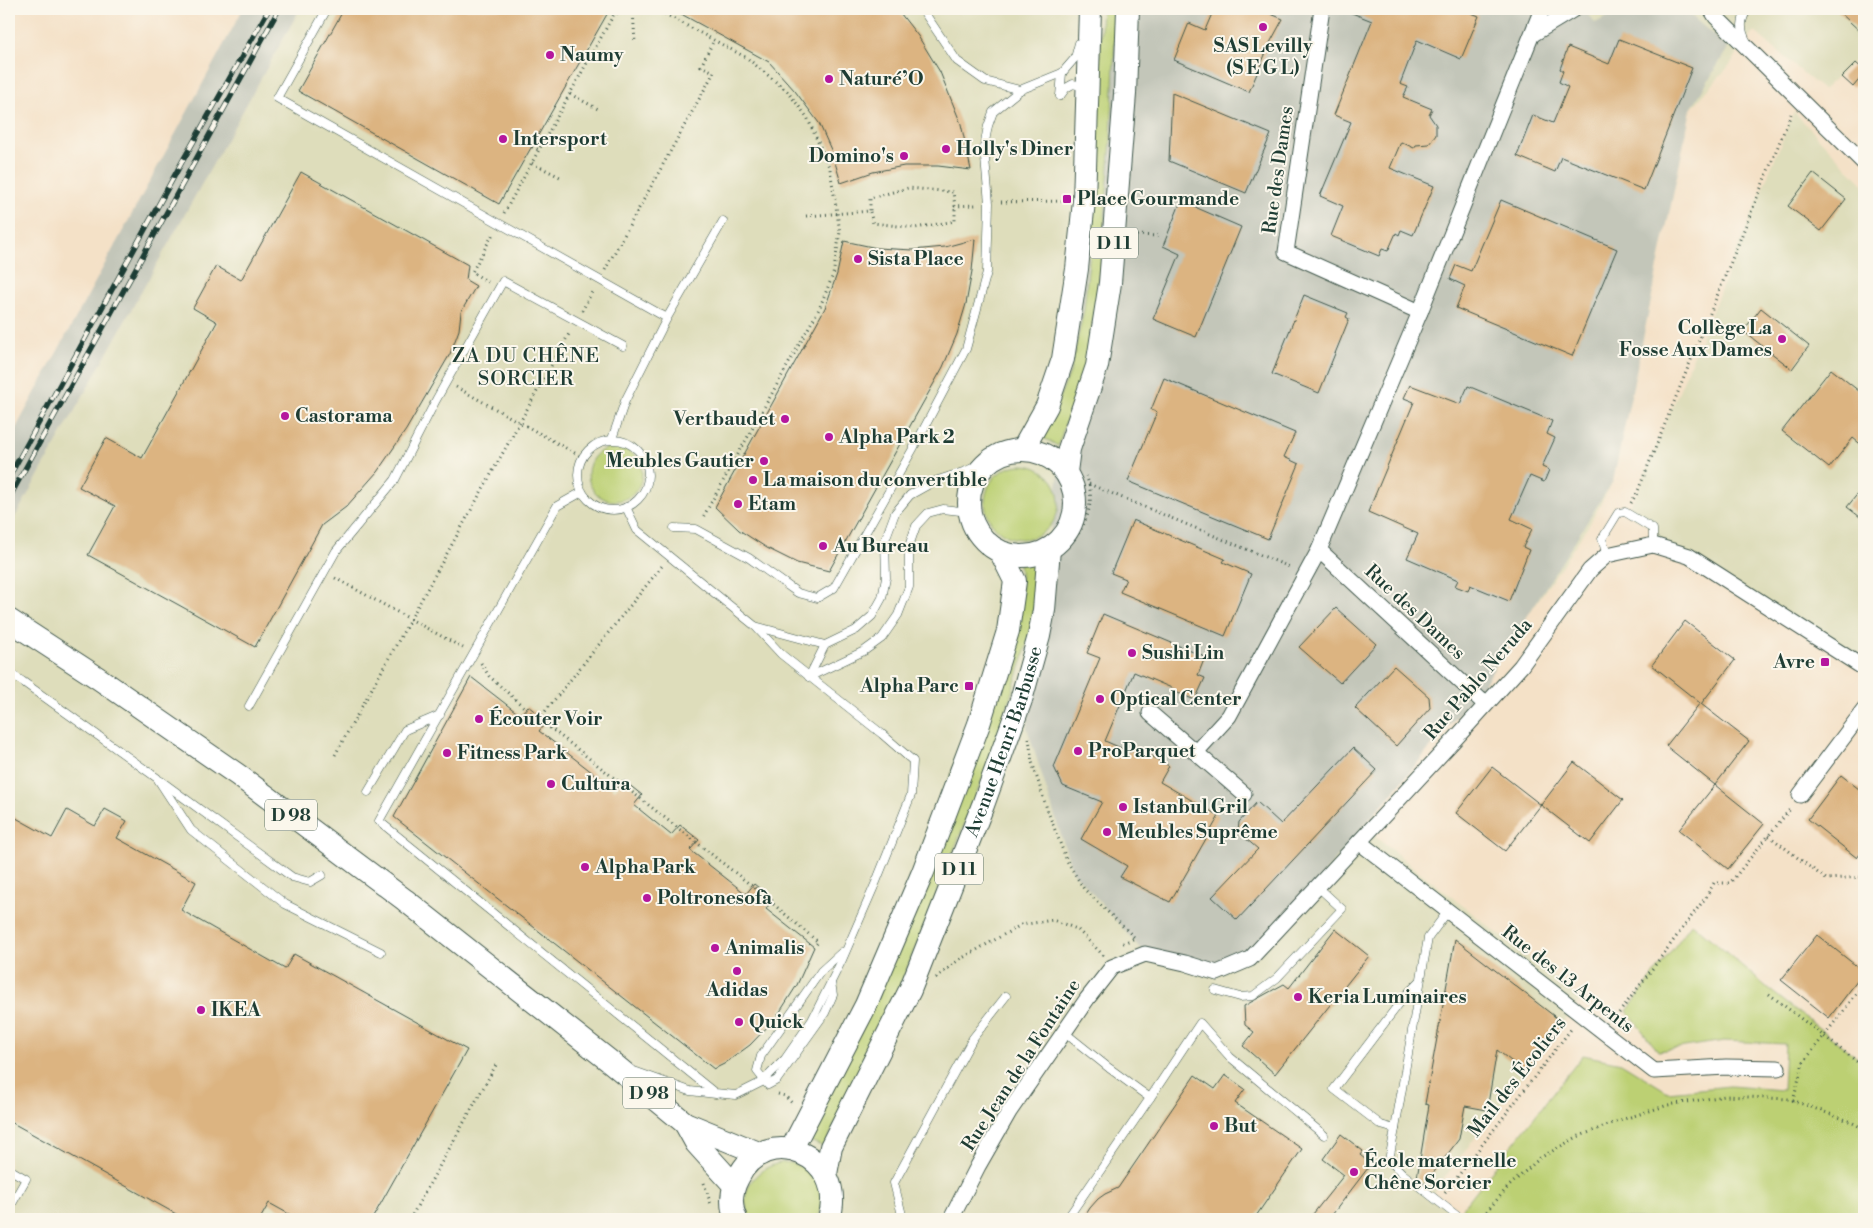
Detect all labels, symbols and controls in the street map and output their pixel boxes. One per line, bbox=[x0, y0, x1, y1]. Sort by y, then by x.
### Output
marker: SAS Levilly (S E G L) bbox=[1257, 21, 1269, 33]
place label: SAS Levilly (S E G L) bbox=[1214, 34, 1313, 80]
place label: Naumy bbox=[560, 43, 624, 67]
marker: Naumy bbox=[544, 49, 556, 61]
place label: Naturé’O bbox=[839, 67, 924, 91]
marker: Naturé’O bbox=[823, 73, 835, 85]
street label: Rue des Dames bbox=[1257, 104, 1299, 236]
place label: Intersport bbox=[513, 127, 607, 151]
marker: Intersport bbox=[497, 133, 509, 145]
place label: Holly's Diner bbox=[956, 137, 1074, 161]
marker: Holly's Diner bbox=[940, 143, 952, 155]
place label: Domino's bbox=[809, 144, 894, 168]
marker: Domino's bbox=[898, 150, 910, 162]
place label: Place Gourmande bbox=[1077, 187, 1239, 211]
marker: Place Gourmande bbox=[1061, 193, 1073, 205]
road number: D 11 bbox=[1090, 228, 1138, 258]
place label: Sista Place bbox=[868, 247, 964, 271]
marker: Sista Place bbox=[852, 253, 864, 265]
place label: Collège La Fosse Aux Dames bbox=[1619, 316, 1773, 362]
marker: Collège La Fosse Aux Dames bbox=[1776, 333, 1788, 345]
district label: ZA DU CHÊNE SORCIER bbox=[452, 343, 600, 392]
place label: Castorama bbox=[295, 404, 393, 428]
place label: Vertbaudet bbox=[672, 407, 775, 431]
marker: Castorama bbox=[279, 410, 291, 422]
marker: Vertbaudet bbox=[779, 413, 791, 425]
place label: Alpha Park 2 bbox=[838, 425, 955, 449]
marker: Alpha Park 2 bbox=[823, 431, 835, 443]
place label: Meubles Gautier bbox=[605, 449, 754, 473]
marker: Meubles Gautier bbox=[758, 455, 770, 467]
place label: La maison du convertible bbox=[763, 468, 987, 492]
marker: La maison du convertible bbox=[747, 474, 759, 486]
place label: Etam bbox=[748, 492, 796, 516]
marker: Etam bbox=[732, 498, 744, 510]
place label: Au Bureau bbox=[832, 534, 929, 558]
marker: Au Bureau bbox=[817, 540, 829, 552]
street label: Rue des Dames bbox=[1360, 559, 1470, 665]
street label: Rue Pablo Neruda bbox=[1419, 613, 1538, 745]
place label: Sushi Lin bbox=[1142, 641, 1224, 665]
street label: Avenue Henri Barbusse bbox=[959, 643, 1048, 841]
marker: Sushi Lin bbox=[1126, 647, 1138, 659]
place label: Avre bbox=[1772, 650, 1815, 674]
marker: Avre bbox=[1819, 656, 1831, 668]
place label: Alpha Parc bbox=[859, 674, 959, 698]
marker: Alpha Parc bbox=[963, 680, 975, 692]
place label: Optical Center bbox=[1110, 687, 1242, 711]
marker: Optical Center bbox=[1094, 693, 1106, 705]
place label: Écouter Voir bbox=[489, 706, 603, 731]
marker: Écouter Voir bbox=[473, 713, 485, 725]
place label: ProParquet bbox=[1088, 739, 1196, 763]
place label: Fitness Park bbox=[457, 741, 568, 765]
marker: ProParquet bbox=[1072, 745, 1084, 757]
marker: Fitness Park bbox=[441, 747, 453, 759]
place label: Cultura bbox=[561, 772, 631, 796]
marker: Cultura bbox=[545, 778, 557, 790]
place label: Istanbul Gril bbox=[1133, 795, 1248, 819]
road number: D 98 bbox=[265, 800, 317, 830]
marker: Istanbul Gril bbox=[1117, 801, 1129, 813]
place label: Meubles Suprême bbox=[1117, 820, 1278, 844]
marker: Meubles Suprême bbox=[1101, 826, 1113, 838]
road number: D 11 bbox=[935, 854, 983, 884]
place label: Alpha Park bbox=[594, 855, 696, 879]
marker: Alpha Park bbox=[579, 861, 591, 873]
place label: Poltronesofà bbox=[657, 886, 773, 910]
marker: Poltronesofà bbox=[641, 892, 653, 904]
street label: Rue des 13 Arpents bbox=[1497, 920, 1639, 1038]
place label: Animalis bbox=[724, 936, 804, 960]
marker: Animalis bbox=[709, 942, 721, 954]
marker: Adidas bbox=[731, 965, 743, 977]
street label: Rue Jean de la Fontaine bbox=[956, 974, 1086, 1156]
place label: Adidas bbox=[705, 978, 768, 1002]
place label: Keria Luminaires bbox=[1308, 985, 1467, 1009]
marker: Keria Luminaires bbox=[1292, 991, 1304, 1003]
place label: IKEA bbox=[211, 998, 261, 1022]
marker: IKEA bbox=[195, 1004, 207, 1016]
place label: Quick bbox=[749, 1010, 804, 1034]
street label: Mail des Écoliers bbox=[1462, 1011, 1571, 1142]
marker: Quick bbox=[733, 1016, 745, 1028]
road number: D 98 bbox=[623, 1078, 675, 1108]
place label: But bbox=[1224, 1114, 1257, 1138]
marker: But bbox=[1208, 1120, 1220, 1132]
place label: École maternelle Chêne Sorcier bbox=[1364, 1148, 1516, 1195]
marker: École maternelle Chêne Sorcier bbox=[1348, 1166, 1360, 1178]

